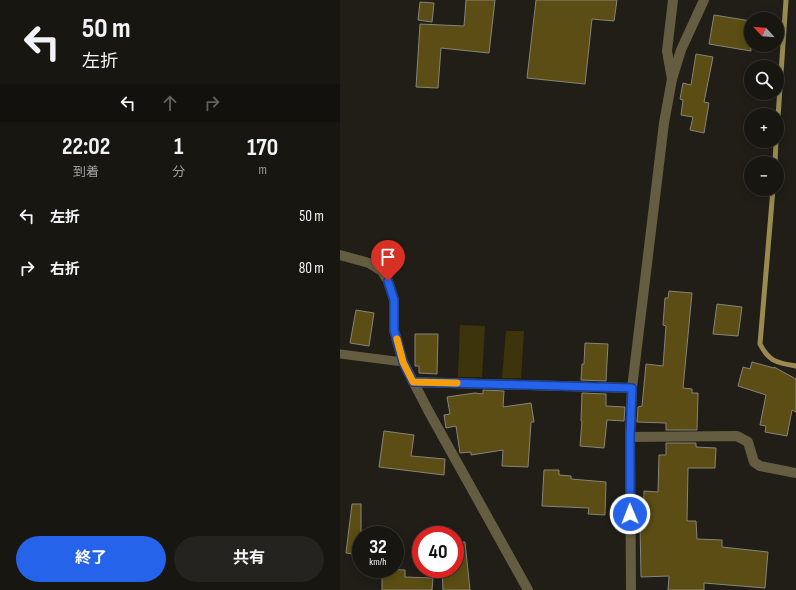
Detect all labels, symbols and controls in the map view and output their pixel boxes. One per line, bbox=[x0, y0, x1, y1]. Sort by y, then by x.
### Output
text: 50 m bbox=[82, 12, 131, 45]
north arrow bbox=[744, 12, 784, 52]
map controls bbox=[744, 12, 784, 196]
icon: left bbox=[16, 16, 68, 68]
text: 左折 bbox=[82, 51, 118, 72]
button: search bbox=[744, 60, 784, 100]
icon: left bbox=[117, 92, 139, 114]
icon: ahead bbox=[159, 92, 181, 114]
icon: right bbox=[201, 92, 223, 114]
button: + bbox=[744, 108, 784, 148]
text: 22:02 bbox=[62, 132, 110, 161]
text: 1 bbox=[174, 132, 183, 161]
text: 170 bbox=[247, 133, 278, 162]
button: − bbox=[744, 156, 784, 196]
text: m bbox=[258, 162, 267, 178]
text: 到着 bbox=[73, 164, 99, 180]
text: 分 bbox=[172, 164, 185, 180]
icon: left bbox=[16, 205, 38, 227]
text: 50 m bbox=[299, 207, 324, 226]
text: 左折 bbox=[50, 208, 80, 227]
pin bbox=[371, 240, 405, 281]
icon: arrive bbox=[377, 246, 399, 268]
icon: right bbox=[16, 257, 38, 279]
text: 80 m bbox=[299, 259, 324, 278]
text: 右折 bbox=[50, 260, 80, 279]
position arrow bbox=[609, 493, 651, 535]
speed limit sign: 40 bbox=[412, 526, 464, 578]
text: 32 bbox=[369, 535, 387, 559]
button: 終了 bbox=[16, 536, 166, 582]
button: 共有 bbox=[174, 536, 324, 582]
text: km/h bbox=[369, 556, 387, 568]

